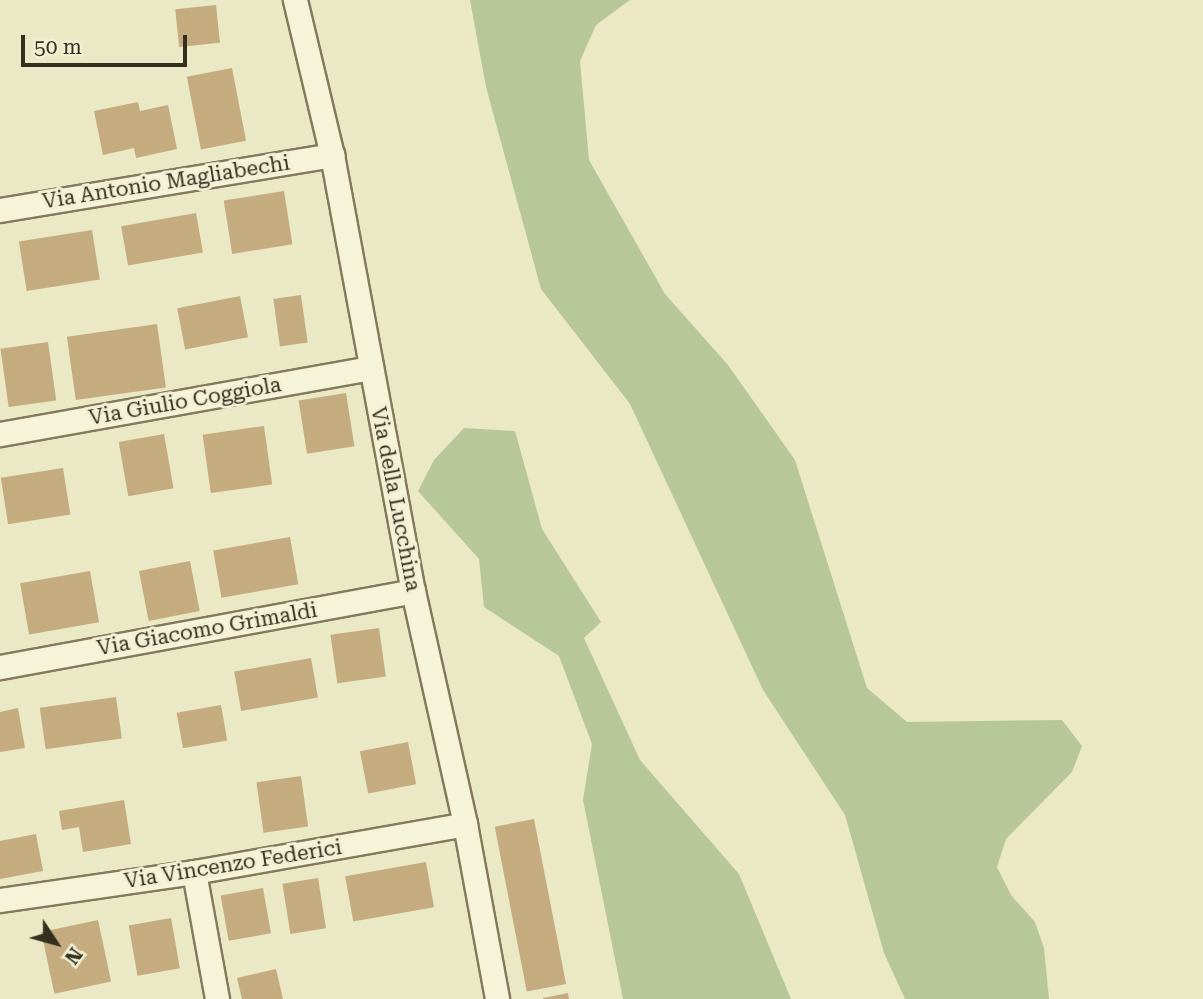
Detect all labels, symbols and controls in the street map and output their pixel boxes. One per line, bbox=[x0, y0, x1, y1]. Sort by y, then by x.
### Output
scale bar bbox=[24, 21, 191, 65]
text: 50 m bbox=[34, 35, 82, 59]
street label: Via Antonio Magliabechi bbox=[41, 150, 291, 214]
street label: Via Giulio Coggiola bbox=[87, 372, 283, 430]
street label: Via della Lucchina bbox=[366, 405, 426, 593]
street label: Via Giacomo Grimaldi bbox=[95, 597, 319, 661]
street label: Via Vincenzo Federici bbox=[122, 834, 344, 894]
north arrow bbox=[21, 908, 91, 978]
text: N bbox=[60, 943, 87, 968]

